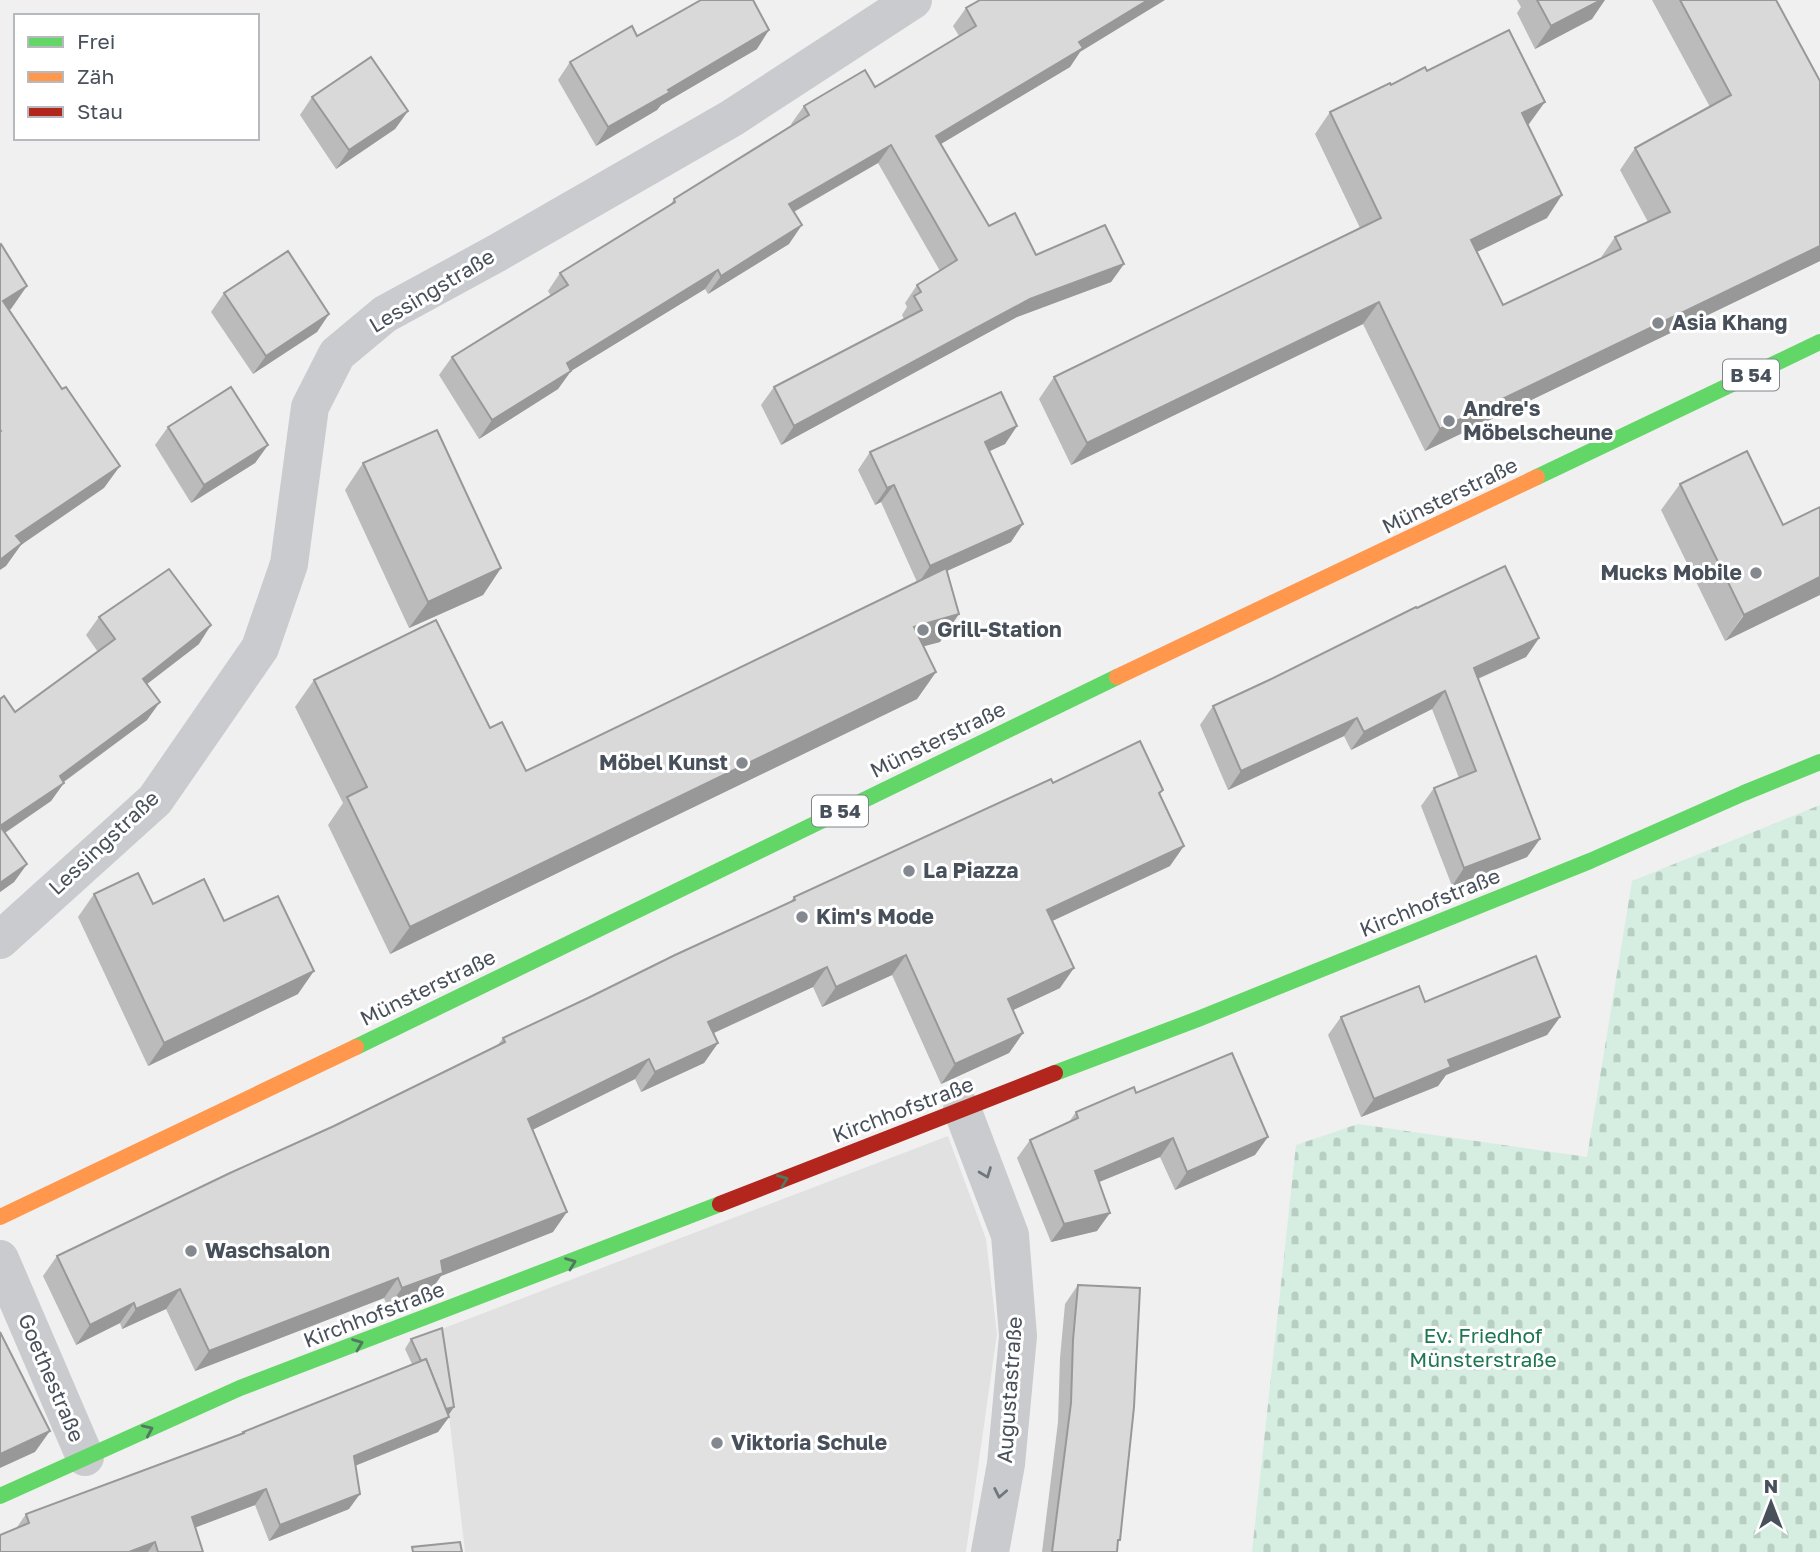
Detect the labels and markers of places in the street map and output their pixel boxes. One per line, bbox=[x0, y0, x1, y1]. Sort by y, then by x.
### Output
place label: Asia Khang bbox=[1672, 309, 1787, 335]
marker: Asia Khang bbox=[1650, 315, 1666, 331]
place label: Andre's Möbelscheune bbox=[1463, 395, 1613, 445]
marker: Andre's Möbelscheune bbox=[1441, 413, 1457, 429]
place label: Mucks Mobile bbox=[1600, 559, 1742, 585]
marker: Mucks Mobile bbox=[1748, 565, 1764, 581]
place label: Grill-Station bbox=[937, 616, 1062, 642]
marker: Grill-Station bbox=[915, 622, 931, 638]
place label: Möbel Kunst bbox=[599, 749, 728, 775]
marker: Möbel Kunst bbox=[734, 755, 750, 771]
place label: La Piazza bbox=[923, 857, 1018, 883]
marker: La Piazza bbox=[901, 863, 917, 879]
place label: Kim's Mode bbox=[816, 903, 934, 929]
marker: Kim's Mode bbox=[794, 909, 810, 925]
place label: Waschsalon bbox=[205, 1237, 330, 1263]
marker: Waschsalon bbox=[183, 1243, 199, 1259]
place label: Viktoria Schule bbox=[731, 1429, 887, 1455]
marker: Viktoria Schule bbox=[709, 1435, 725, 1451]

